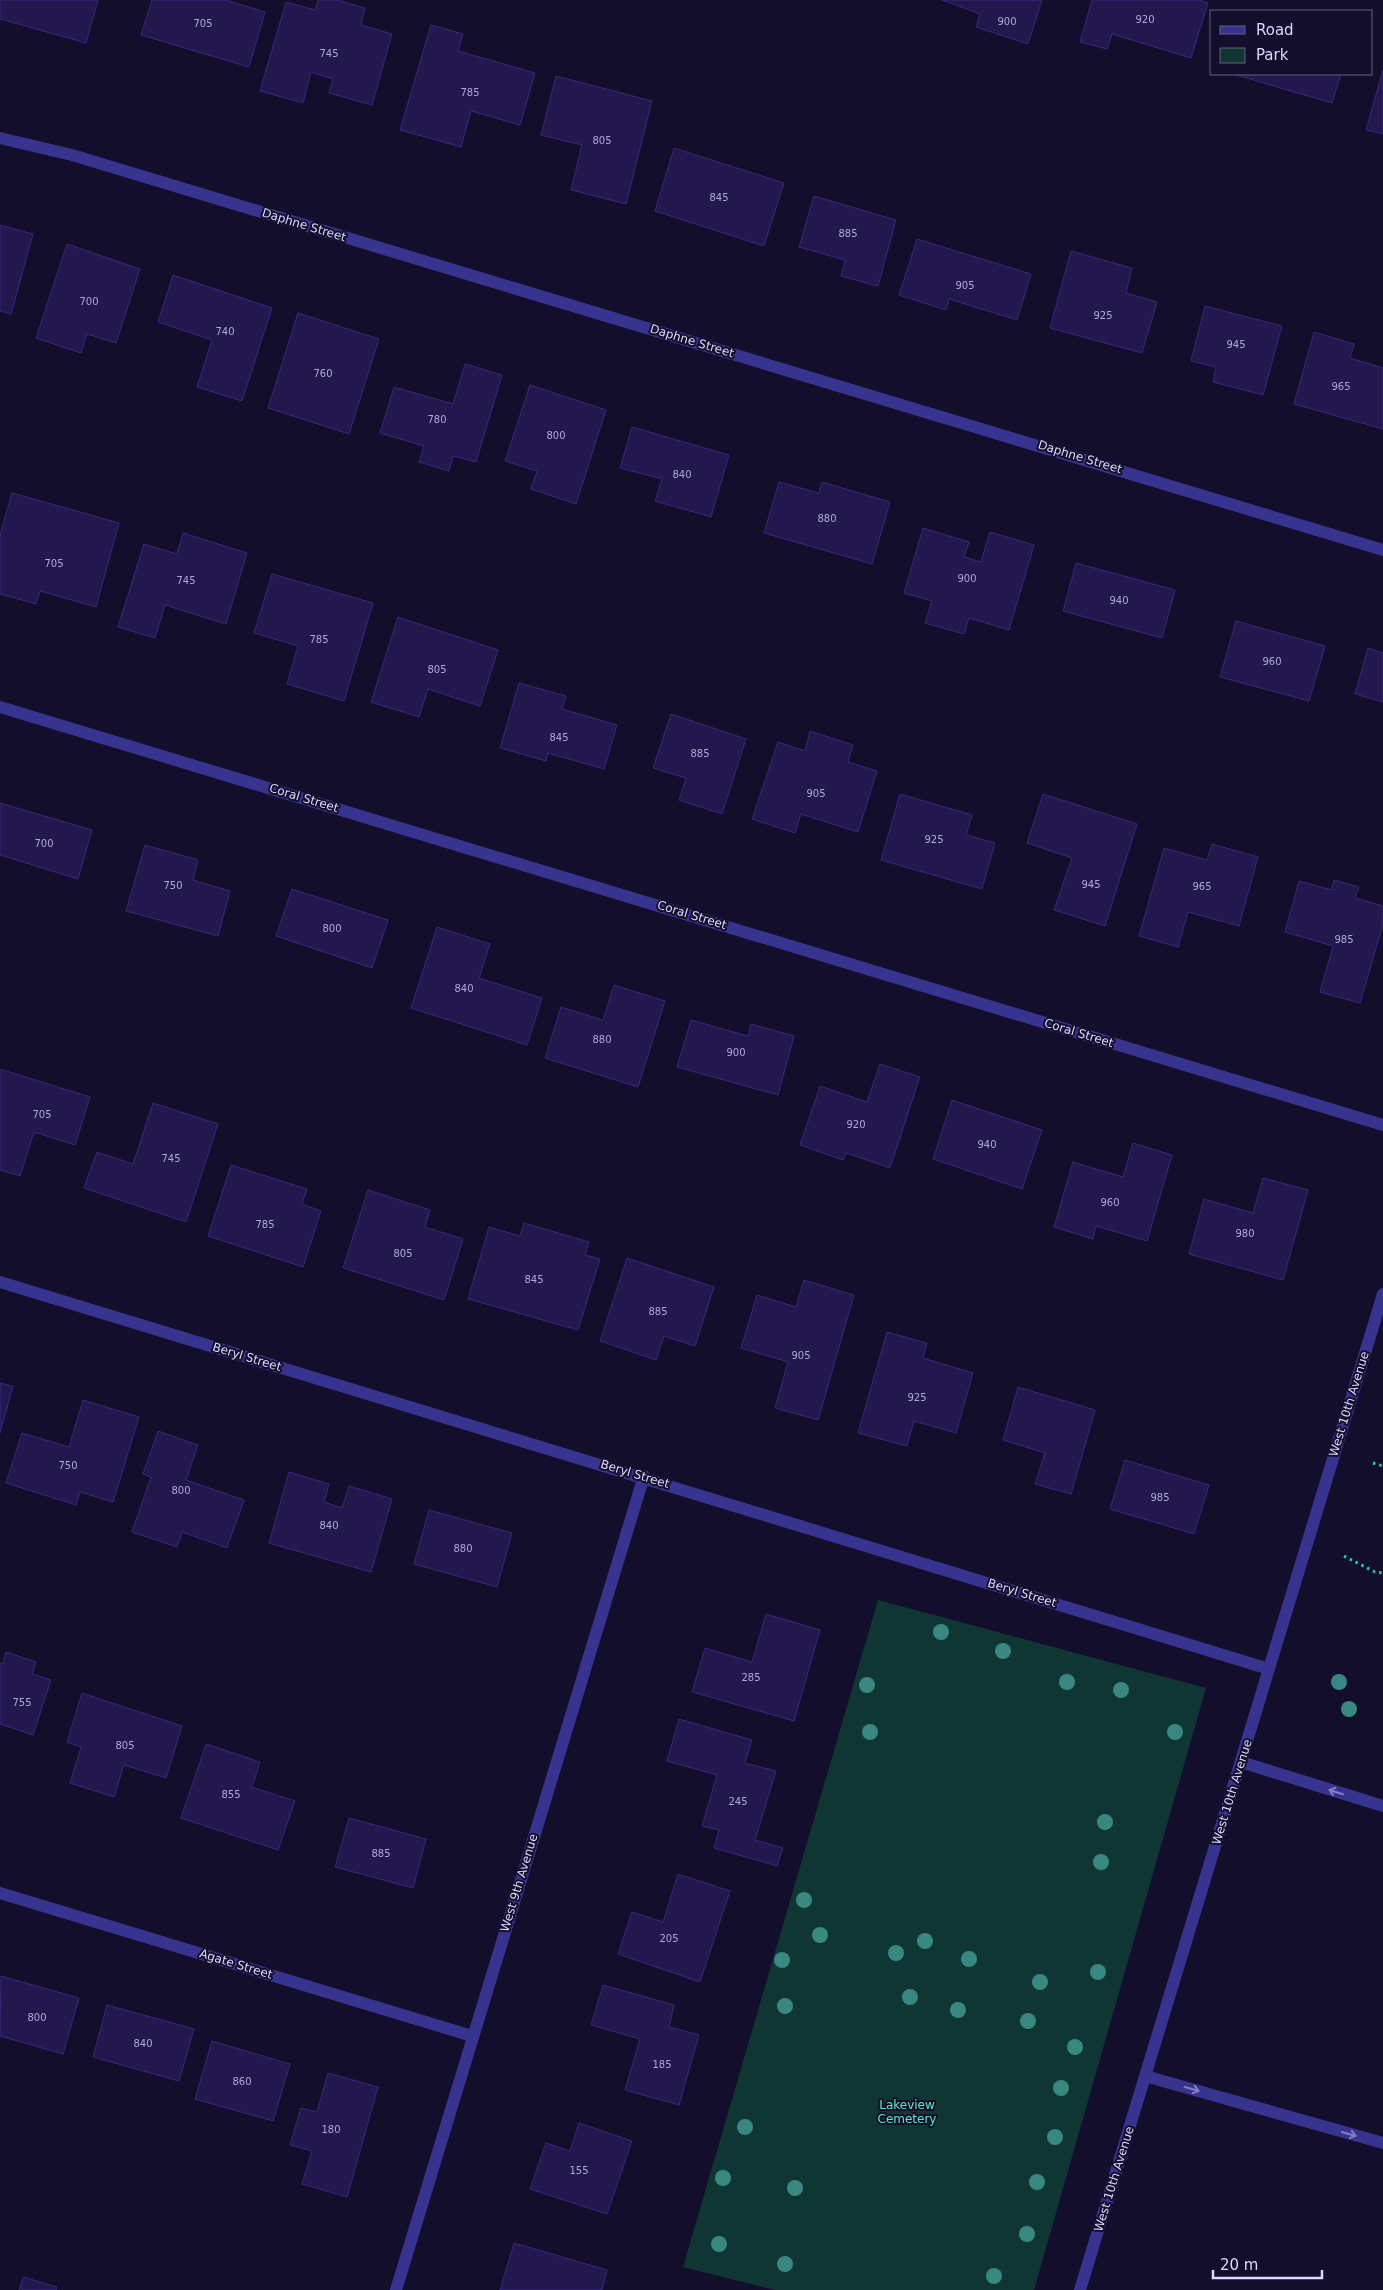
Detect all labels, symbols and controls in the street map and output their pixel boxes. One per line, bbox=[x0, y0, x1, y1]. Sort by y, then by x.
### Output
legend bbox=[1210, 10, 1373, 75]
house number: 920 bbox=[1135, 14, 1155, 25]
house number: 900 bbox=[997, 16, 1017, 27]
house number: 705 bbox=[193, 18, 213, 29]
text: Road bbox=[1256, 21, 1294, 39]
text: Park bbox=[1256, 46, 1289, 64]
house number: 745 bbox=[319, 48, 339, 59]
house number: 785 bbox=[460, 87, 480, 98]
house number: 805 bbox=[592, 135, 612, 146]
house number: 845 bbox=[709, 192, 729, 203]
street label: Daphne Street bbox=[260, 206, 348, 245]
house number: 885 bbox=[838, 228, 858, 239]
house number: 905 bbox=[955, 280, 975, 291]
house number: 700 bbox=[79, 296, 99, 307]
house number: 925 bbox=[1093, 310, 1113, 321]
street label: Daphne Street bbox=[648, 322, 736, 361]
house number: 740 bbox=[215, 326, 235, 337]
house number: 945 bbox=[1226, 339, 1246, 350]
house number: 760 bbox=[313, 368, 333, 379]
house number: 965 bbox=[1331, 381, 1351, 392]
house number: 780 bbox=[427, 414, 447, 425]
house number: 800 bbox=[546, 430, 566, 441]
street label: Daphne Street bbox=[1036, 438, 1124, 477]
house number: 840 bbox=[672, 469, 692, 480]
house number: 880 bbox=[817, 513, 837, 524]
house number: 705 bbox=[44, 558, 64, 569]
house number: 900 bbox=[957, 573, 977, 584]
house number: 745 bbox=[176, 575, 196, 586]
house number: 940 bbox=[1109, 595, 1129, 606]
house number: 785 bbox=[309, 634, 329, 645]
house number: 960 bbox=[1262, 656, 1282, 667]
house number: 805 bbox=[427, 664, 447, 675]
house number: 845 bbox=[549, 732, 569, 743]
house number: 885 bbox=[690, 748, 710, 759]
street label: Coral Street bbox=[268, 781, 341, 815]
house number: 905 bbox=[806, 788, 826, 799]
house number: 925 bbox=[924, 834, 944, 845]
house number: 700 bbox=[34, 838, 54, 849]
house number: 945 bbox=[1081, 879, 1101, 890]
house number: 750 bbox=[163, 880, 183, 891]
house number: 965 bbox=[1192, 881, 1212, 892]
street label: Coral Street bbox=[656, 898, 729, 932]
house number: 800 bbox=[322, 923, 342, 934]
house number: 985 bbox=[1334, 934, 1354, 945]
house number: 840 bbox=[454, 983, 474, 994]
street label: Coral Street bbox=[1043, 1016, 1116, 1050]
house number: 880 bbox=[592, 1034, 612, 1045]
house number: 900 bbox=[726, 1047, 746, 1058]
house number: 705 bbox=[32, 1109, 52, 1120]
house number: 920 bbox=[846, 1119, 866, 1130]
house number: 940 bbox=[977, 1139, 997, 1150]
house number: 745 bbox=[161, 1153, 181, 1164]
house number: 960 bbox=[1100, 1197, 1120, 1208]
house number: 785 bbox=[255, 1219, 275, 1230]
house number: 980 bbox=[1235, 1228, 1255, 1239]
house number: 805 bbox=[393, 1248, 413, 1259]
house number: 845 bbox=[524, 1274, 544, 1285]
house number: 885 bbox=[648, 1306, 668, 1317]
street label: Beryl Street bbox=[211, 1340, 283, 1374]
house number: 905 bbox=[791, 1350, 811, 1361]
street label: West 10th Avenue bbox=[1326, 1350, 1372, 1458]
house number: 925 bbox=[907, 1392, 927, 1403]
street label: Beryl Street bbox=[599, 1457, 671, 1491]
house number: 750 bbox=[58, 1460, 78, 1471]
house number: 800 bbox=[171, 1485, 191, 1496]
house number: 985 bbox=[1150, 1492, 1170, 1503]
house number: 840 bbox=[319, 1520, 339, 1531]
house number: 880 bbox=[453, 1543, 473, 1554]
street label: Beryl Street bbox=[986, 1576, 1058, 1610]
house number: 285 bbox=[741, 1672, 761, 1683]
house number: 755 bbox=[12, 1697, 32, 1708]
street label: West 10th Avenue bbox=[1209, 1738, 1255, 1846]
house number: 805 bbox=[115, 1740, 135, 1751]
one-way arrow bbox=[1329, 1786, 1345, 1796]
house number: 855 bbox=[221, 1789, 241, 1800]
house number: 245 bbox=[728, 1796, 748, 1807]
street label: West 9th Avenue bbox=[497, 1832, 541, 1934]
house number: 885 bbox=[371, 1848, 391, 1859]
house number: 205 bbox=[659, 1933, 679, 1944]
street label: Agate Street bbox=[198, 1946, 274, 1982]
house number: 800 bbox=[27, 2012, 47, 2023]
house number: 840 bbox=[133, 2038, 153, 2049]
house number: 185 bbox=[652, 2059, 672, 2070]
house number: 860 bbox=[232, 2076, 252, 2087]
one-way arrow bbox=[1184, 2085, 1200, 2095]
park label: Lakeview Cemetery bbox=[878, 2098, 936, 2126]
house number: 180 bbox=[321, 2124, 341, 2135]
street label: West 10th Avenue bbox=[1091, 2125, 1137, 2233]
one-way arrow bbox=[1340, 2129, 1356, 2139]
house number: 155 bbox=[569, 2165, 589, 2176]
scale bar bbox=[1213, 2248, 1322, 2280]
text: 20 m bbox=[1220, 2256, 1258, 2274]

